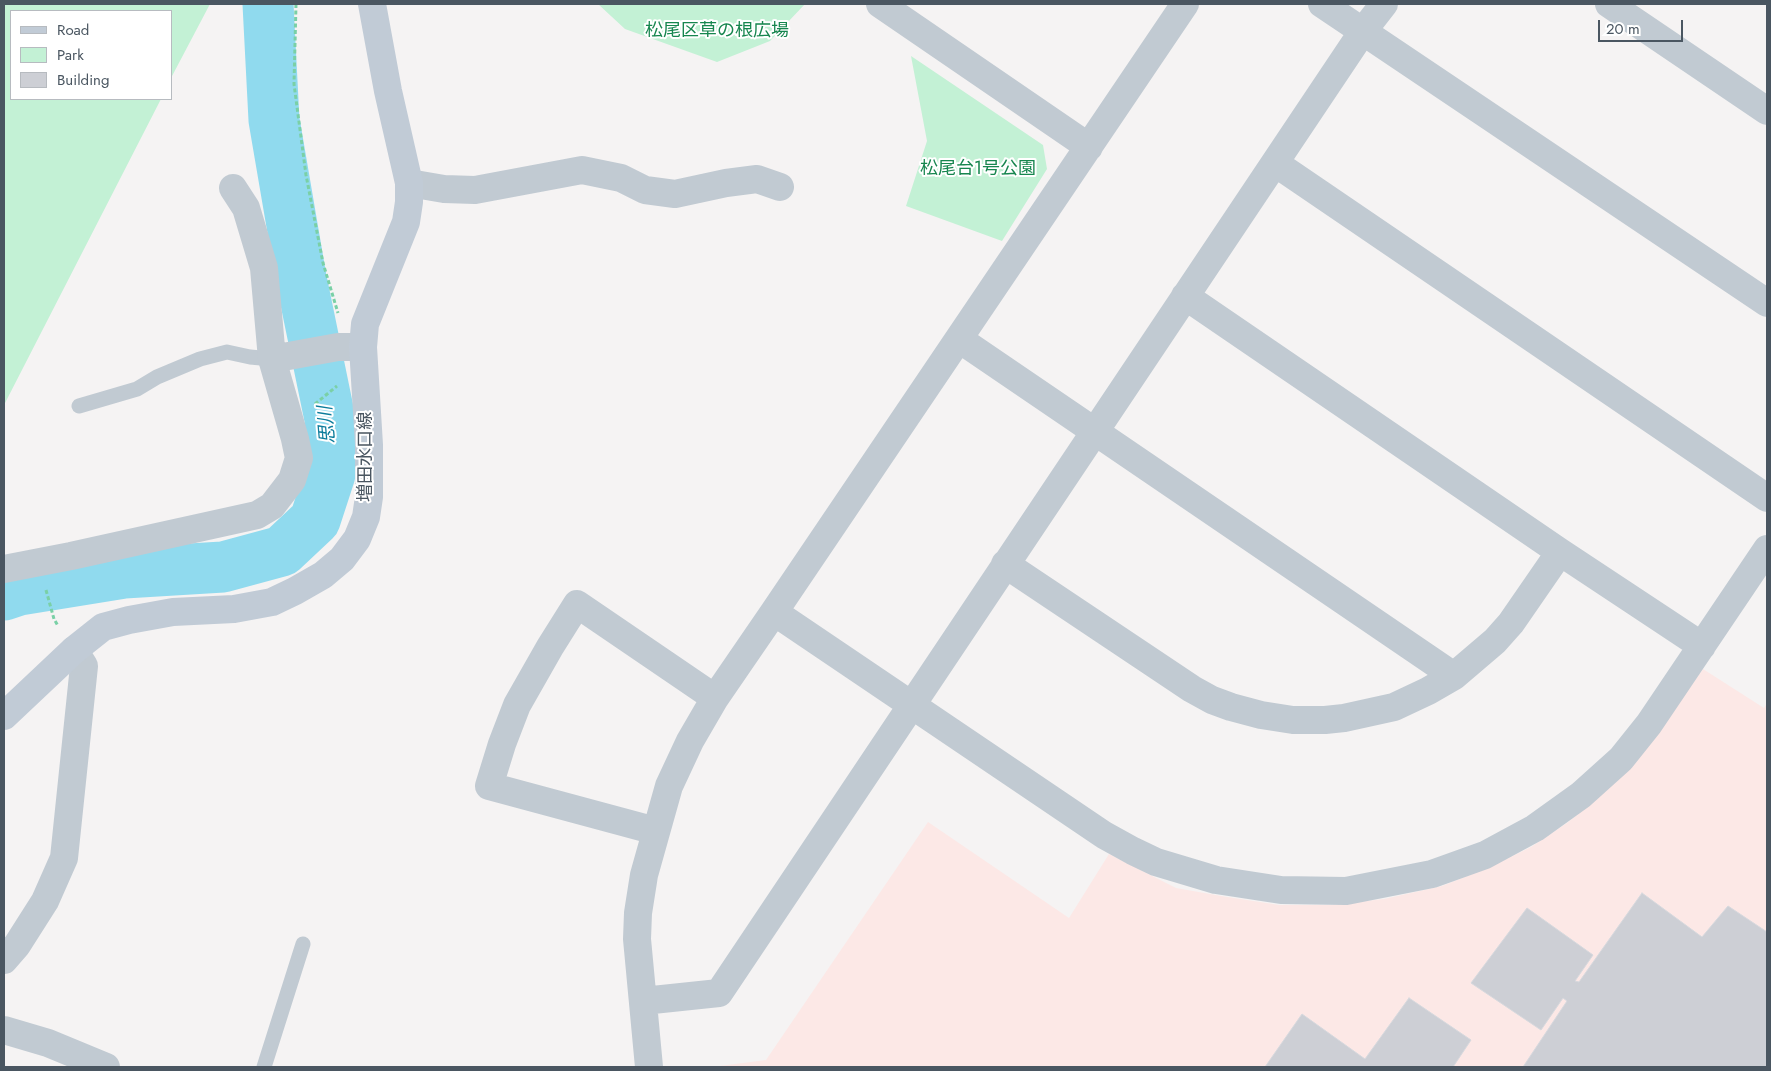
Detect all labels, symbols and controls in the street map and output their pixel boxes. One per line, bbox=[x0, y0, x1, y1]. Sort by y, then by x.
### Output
legend bbox=[10, 10, 172, 100]
scale bar bbox=[1601, 10, 1686, 42]
text: 20 m bbox=[1606, 18, 1640, 40]
text: Road bbox=[57, 19, 89, 41]
park label: 松尾区草の根広場 bbox=[645, 21, 789, 43]
text: Park bbox=[57, 44, 84, 66]
text: Building bbox=[57, 69, 109, 91]
park label: 松尾台1号公園 bbox=[920, 159, 1036, 181]
water label: 思川 bbox=[315, 405, 341, 445]
street label: 増田水口線 bbox=[356, 412, 378, 502]

